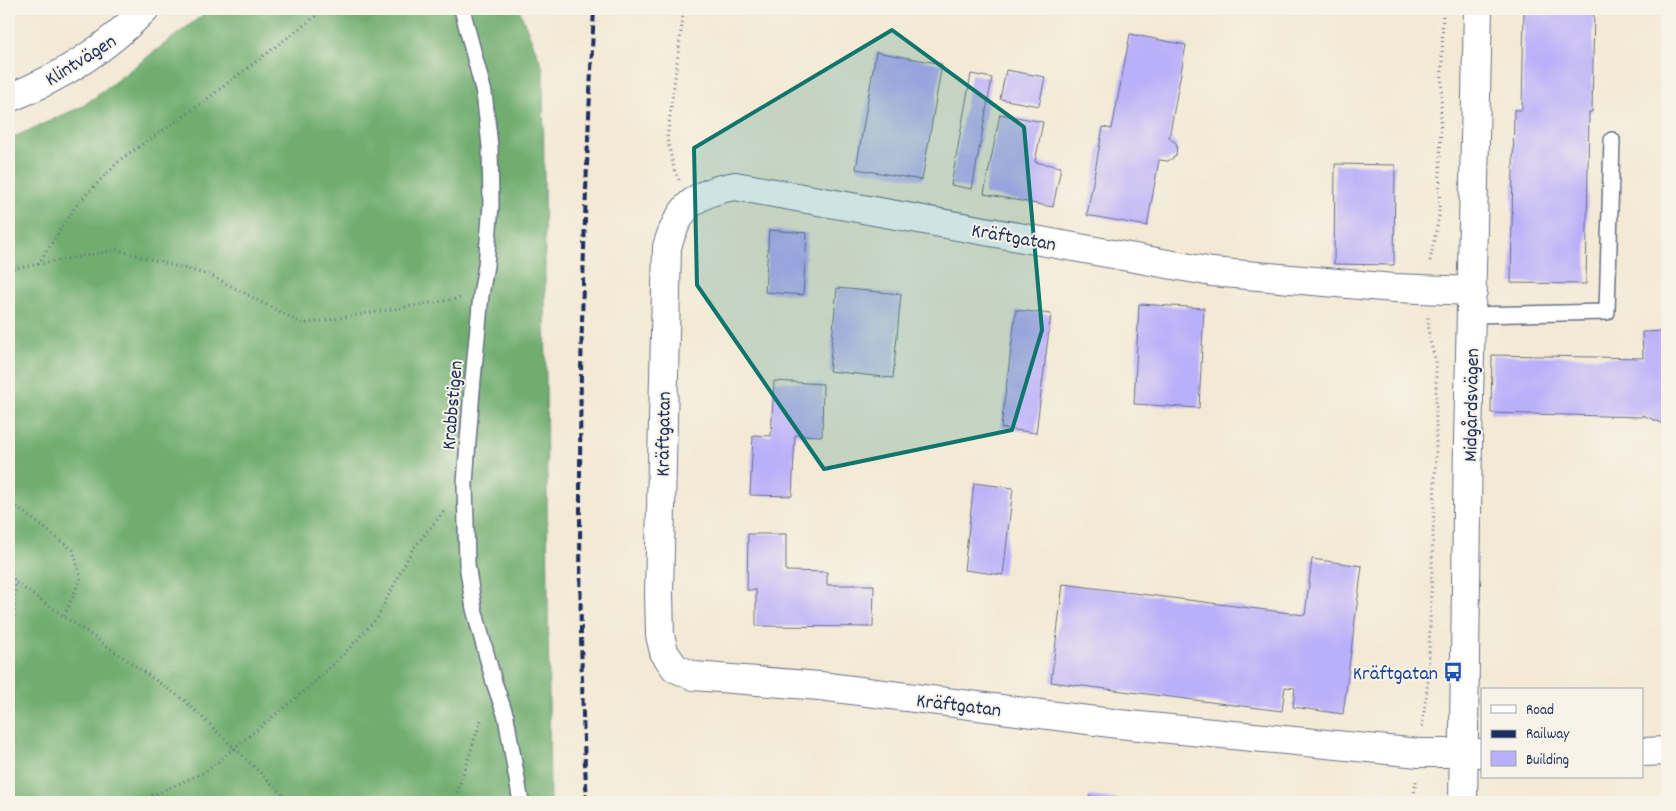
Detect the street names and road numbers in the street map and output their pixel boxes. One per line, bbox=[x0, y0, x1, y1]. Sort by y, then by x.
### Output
street label: Klintvägen bbox=[41, 29, 123, 94]
street label: Kräftgatan bbox=[969, 218, 1058, 260]
street label: Midgårdsvägen bbox=[1458, 348, 1488, 462]
street label: Krabbstigen bbox=[436, 359, 472, 451]
street label: Kräftgatan bbox=[650, 391, 680, 477]
street label: Kräftgatan bbox=[915, 688, 1003, 726]

